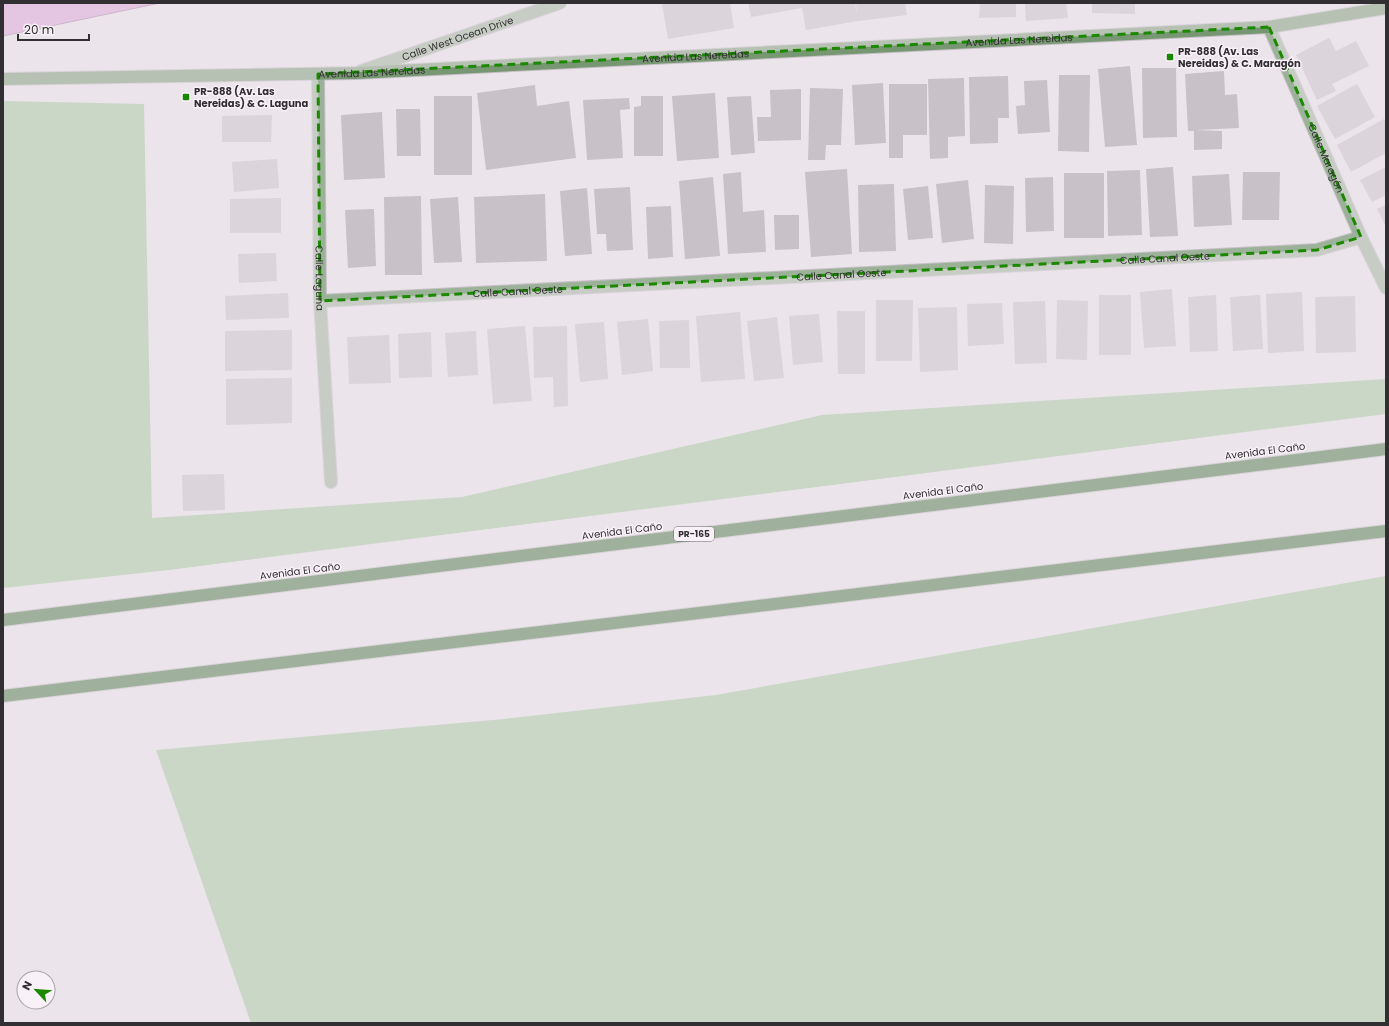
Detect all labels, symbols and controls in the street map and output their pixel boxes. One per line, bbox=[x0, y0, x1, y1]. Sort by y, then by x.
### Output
street label: Calle West Ocean Drive bbox=[400, 12, 515, 64]
scale bar bbox=[18, 16, 89, 42]
text: 20 m bbox=[24, 21, 54, 38]
street label: Avenida Las Nereidas bbox=[965, 29, 1073, 50]
place label: PR-888 (Av. Las Nereidas) & C. Maragón bbox=[1178, 44, 1301, 71]
street label: Avenida Las Nereidas bbox=[642, 46, 749, 66]
marker: PR-888 (Av. Las Nereidas) & C. Maragón bbox=[1165, 52, 1175, 62]
street label: Avenida Las Nereidas bbox=[318, 62, 426, 81]
place label: PR-888 (Av. Las Nereidas) & C. Laguna bbox=[194, 84, 309, 111]
marker: PR-888 (Av. Las Nereidas) & C. Laguna bbox=[181, 92, 191, 102]
street label: Calle Maragón bbox=[1305, 121, 1348, 195]
street label: Calle Laguna bbox=[312, 245, 328, 311]
street label: Calle Canal Oeste bbox=[1119, 248, 1210, 268]
street label: Calle Canal Oeste bbox=[796, 265, 887, 284]
street label: Calle Canal Oeste bbox=[472, 281, 563, 301]
street label: Avenida El Caño bbox=[1224, 439, 1306, 463]
street label: Avenida El Caño bbox=[902, 479, 984, 503]
street label: Avenida El Caño bbox=[581, 519, 663, 543]
road number: PR-165 bbox=[674, 527, 714, 541]
street label: Avenida El Caño bbox=[259, 559, 341, 583]
north arrow bbox=[16, 970, 56, 1010]
text: N bbox=[18, 978, 36, 993]

